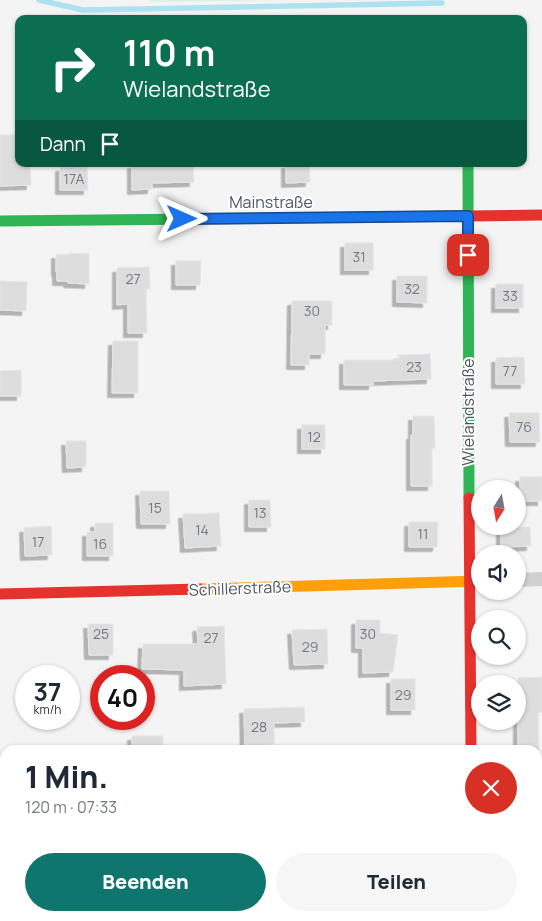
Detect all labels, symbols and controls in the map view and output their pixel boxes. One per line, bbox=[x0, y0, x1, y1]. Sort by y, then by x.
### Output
text: 110 m bbox=[123, 29, 215, 77]
icon: right bbox=[40, 35, 105, 100]
text: Wielandstraße bbox=[123, 74, 271, 104]
icon: arrive bbox=[96, 130, 124, 158]
text: Dann bbox=[40, 131, 86, 157]
house number: 17A bbox=[64, 169, 85, 188]
street label: Mainstraße bbox=[229, 191, 313, 213]
position arrow bbox=[155, 192, 207, 244]
pin bbox=[447, 234, 489, 276]
icon: arrive bbox=[454, 241, 482, 269]
house number: 31 bbox=[352, 247, 366, 266]
house number: 27 bbox=[125, 269, 141, 288]
house number: 32 bbox=[404, 279, 420, 298]
house number: 33 bbox=[502, 286, 518, 305]
house number: 30 bbox=[304, 301, 320, 320]
house number: 23 bbox=[406, 357, 422, 376]
street label: Wielandstraße bbox=[457, 358, 479, 466]
house number: 77 bbox=[503, 361, 517, 380]
house number: 76 bbox=[516, 417, 532, 436]
house number: 12 bbox=[307, 427, 321, 446]
north arrow bbox=[471, 480, 526, 535]
map controls bbox=[471, 480, 526, 730]
house number: 15 bbox=[148, 498, 162, 517]
house number: 13 bbox=[253, 503, 267, 522]
house number: 14 bbox=[195, 520, 209, 539]
house number: 11 bbox=[418, 524, 428, 543]
house number: 17 bbox=[32, 532, 44, 551]
house number: 16 bbox=[93, 534, 107, 553]
button: sound bbox=[471, 545, 526, 600]
street label: Schillerstraße bbox=[188, 575, 292, 601]
button: search bbox=[471, 610, 526, 665]
house number: 25 bbox=[93, 624, 109, 643]
house number: 30 bbox=[360, 624, 376, 643]
house number: 27 bbox=[203, 628, 219, 647]
house number: 29 bbox=[302, 637, 318, 656]
speed limit sign: 40 bbox=[90, 665, 155, 730]
text: 37 bbox=[34, 674, 61, 709]
button: layers bbox=[471, 675, 526, 730]
house number: 29 bbox=[395, 685, 411, 704]
text: km/h bbox=[34, 701, 61, 718]
house number: 28 bbox=[251, 717, 267, 736]
text: 1 Min. bbox=[25, 756, 108, 797]
button: close bbox=[465, 762, 517, 814]
text: 120 m · 07:33 bbox=[25, 796, 117, 818]
button: Beenden bbox=[25, 853, 266, 911]
button: Teilen bbox=[276, 853, 517, 911]

